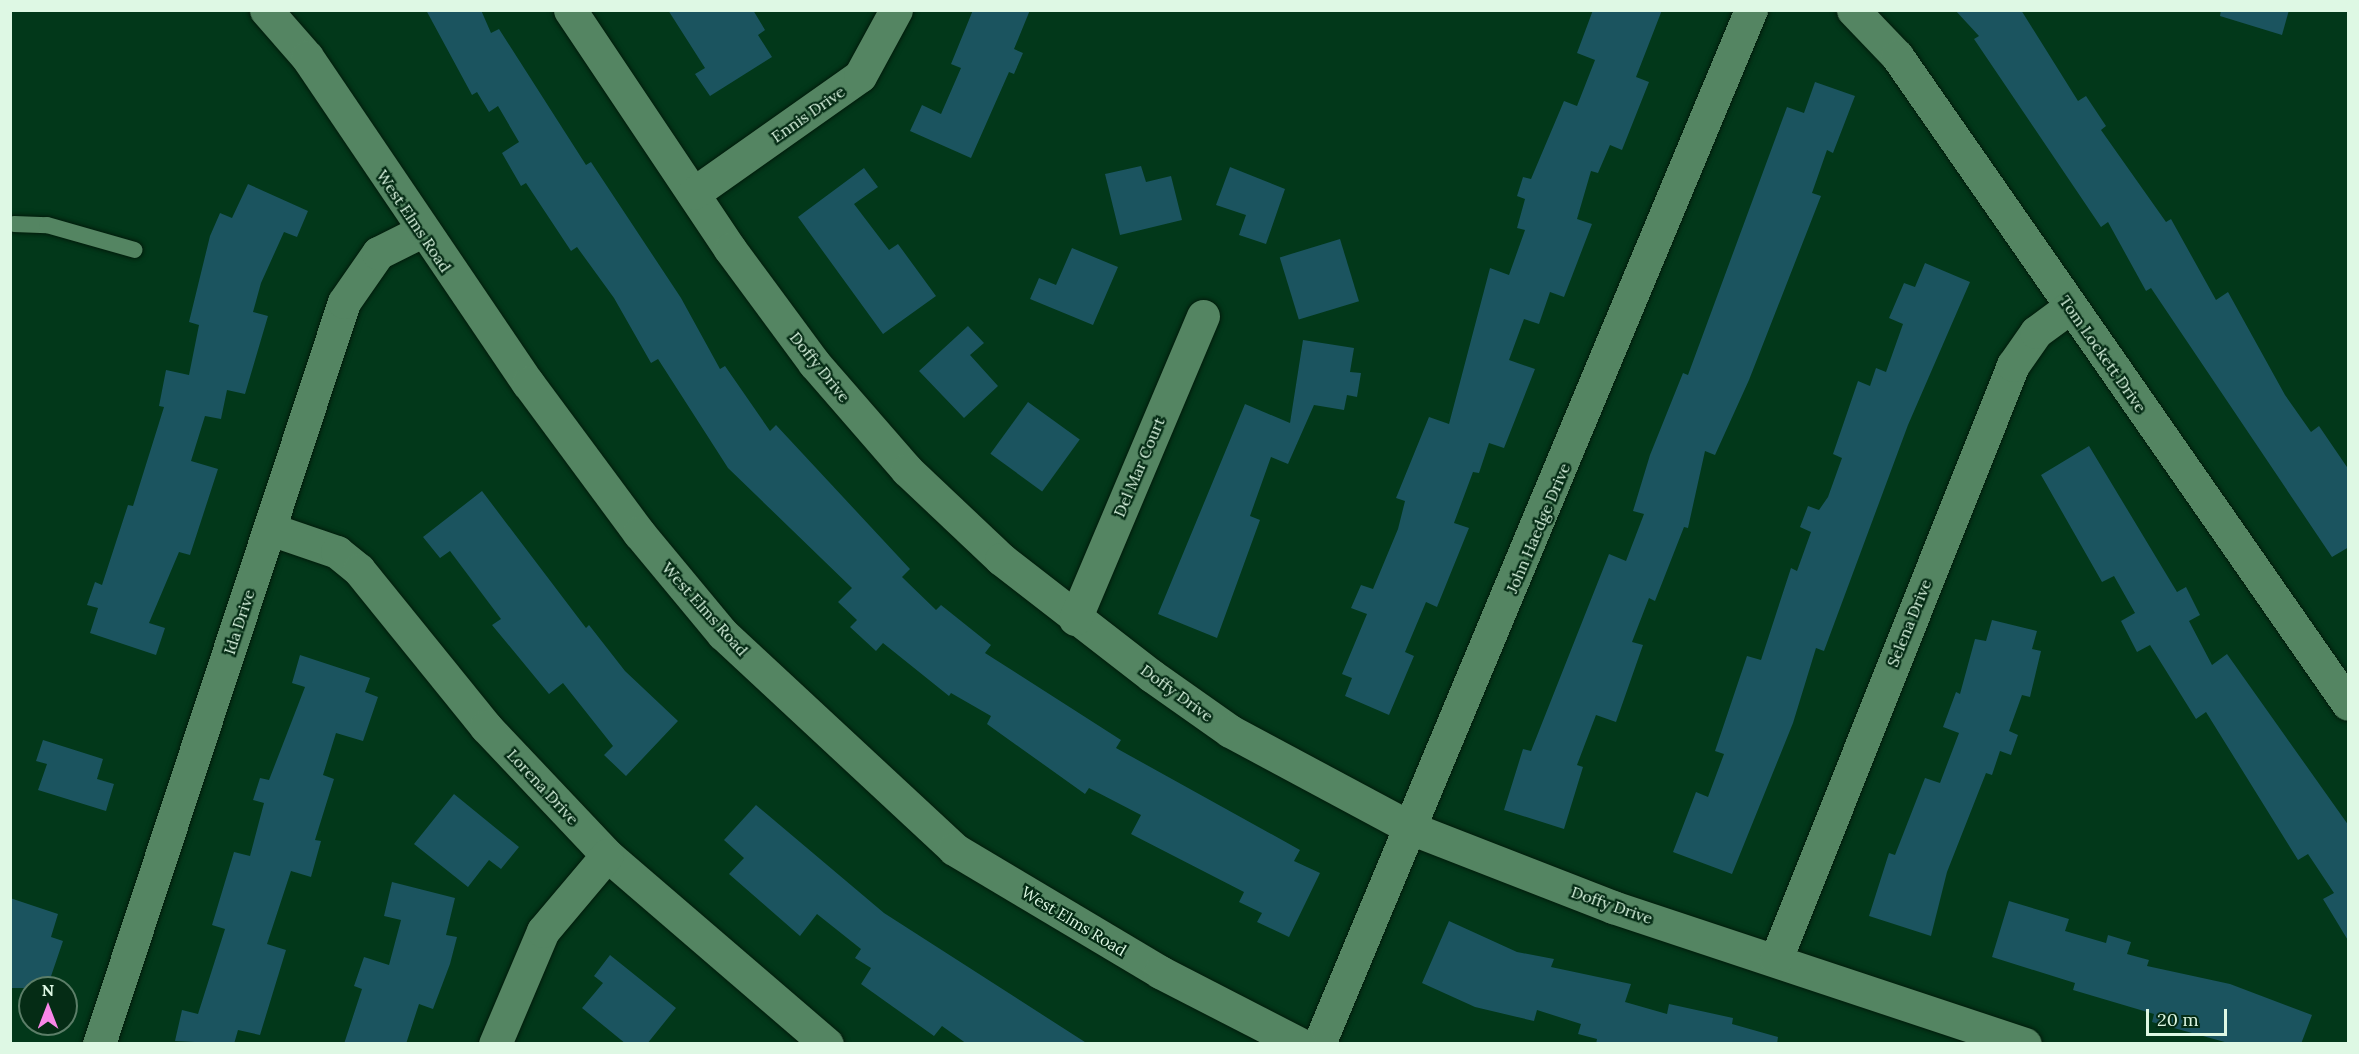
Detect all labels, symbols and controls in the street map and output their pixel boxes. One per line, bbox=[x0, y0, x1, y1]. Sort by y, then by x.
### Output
street label: Ennis Drive bbox=[767, 82, 849, 146]
street label: West Elms Road bbox=[373, 166, 455, 276]
street label: Tom Lockett Drive bbox=[2055, 292, 2151, 416]
street label: Doffy Drive bbox=[786, 328, 854, 406]
street label: Del Mar Court bbox=[1109, 414, 1169, 520]
street label: John Haedge Drive bbox=[1502, 460, 1574, 596]
street label: West Elms Road bbox=[658, 558, 752, 660]
street label: Selena Drive bbox=[1883, 576, 1935, 670]
street label: Ida Drive bbox=[220, 587, 258, 657]
street label: Doffy Drive bbox=[1137, 660, 1217, 726]
street label: Lorena Drive bbox=[503, 745, 583, 829]
street label: West Elms Road bbox=[1018, 882, 1130, 960]
street label: Doffy Drive bbox=[1569, 882, 1655, 928]
north arrow bbox=[18, 976, 78, 1036]
text: N bbox=[42, 980, 54, 1000]
scale bar bbox=[2149, 997, 2230, 1035]
text: 20 m bbox=[2157, 1008, 2199, 1031]

